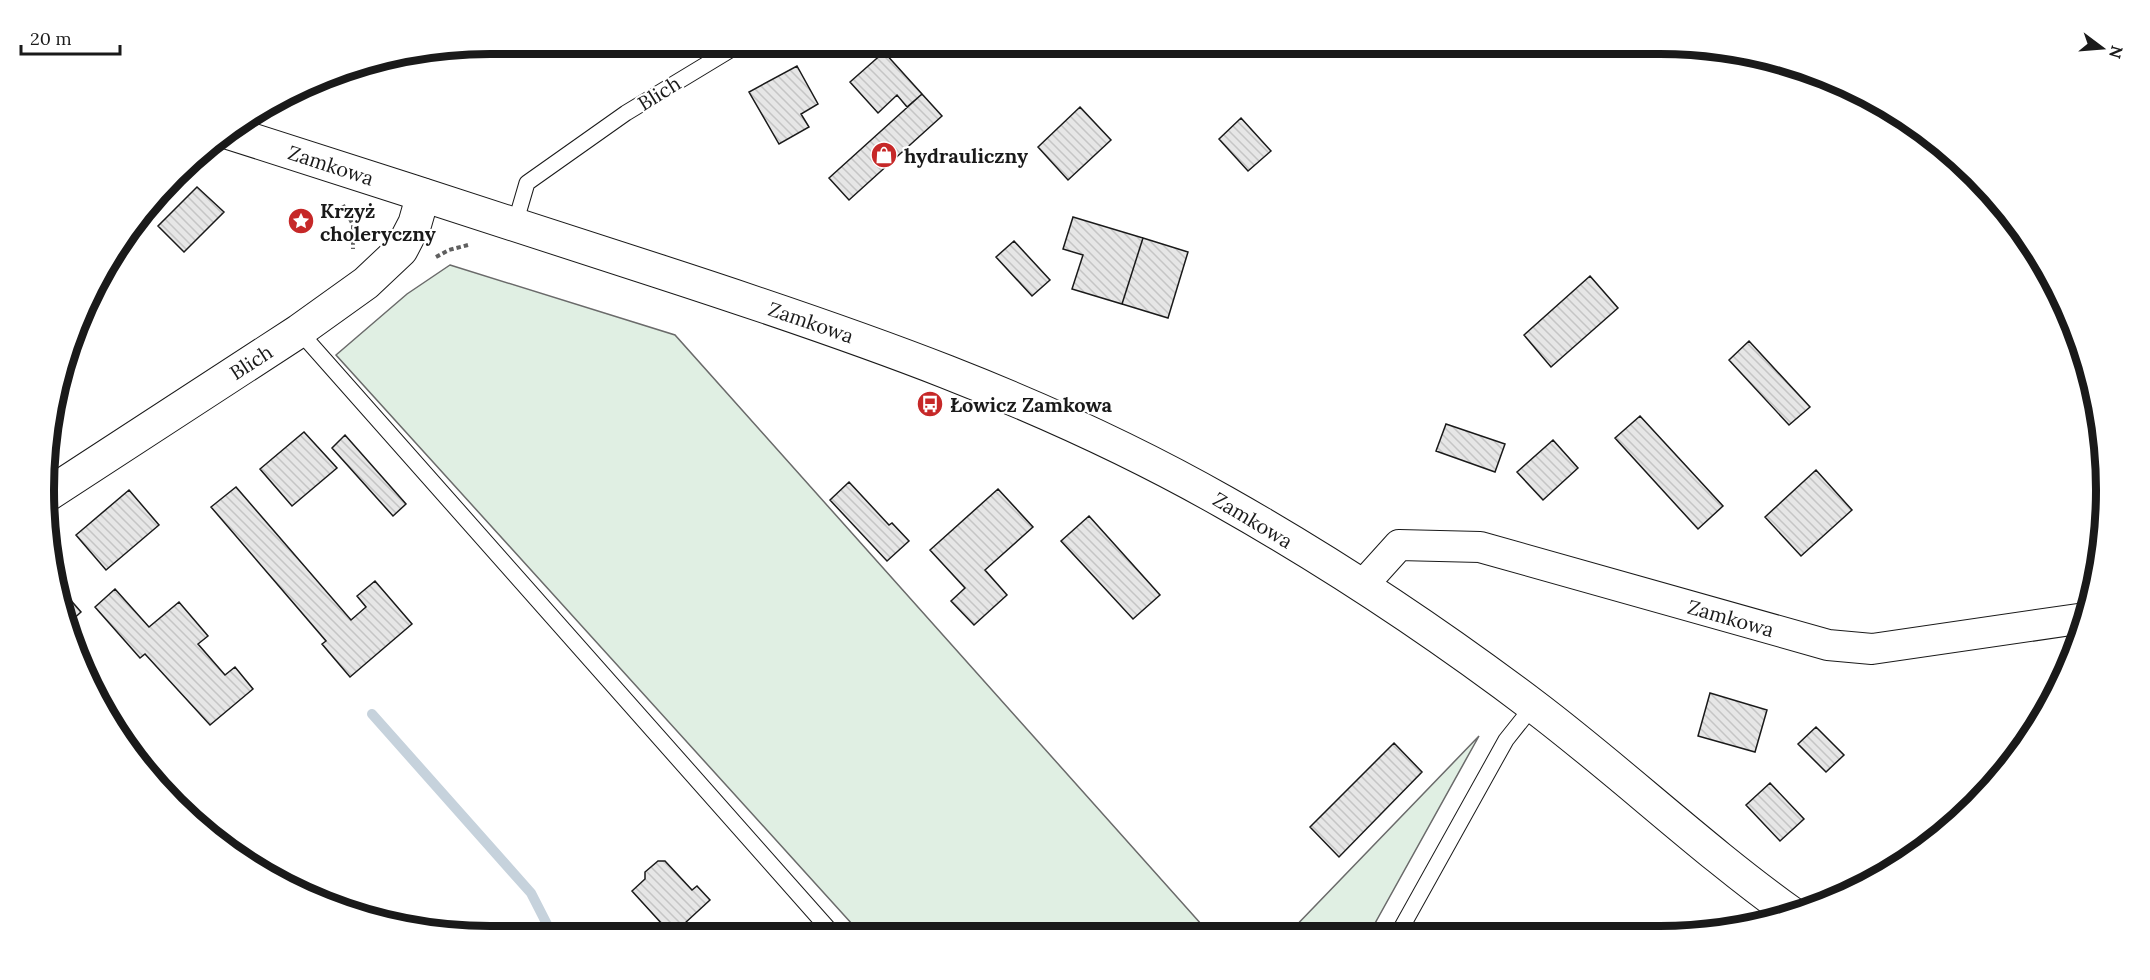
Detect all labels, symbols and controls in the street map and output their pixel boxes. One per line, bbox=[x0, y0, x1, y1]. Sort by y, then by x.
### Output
scale bar bbox=[21, 18, 120, 56]
north arrow bbox=[2072, 18, 2132, 78]
text: 20 m bbox=[30, 27, 72, 50]
text: N bbox=[2105, 43, 2128, 61]
street label: Blich bbox=[633, 70, 685, 116]
street label: Zamkowa bbox=[285, 139, 377, 191]
shop icon: hydrauliczny bbox=[869, 140, 899, 170]
place label: hydrauliczny bbox=[904, 143, 1028, 168]
place label: Krzyż choleryczny bbox=[320, 198, 436, 246]
place icon: Krzyż choleryczny bbox=[286, 206, 316, 236]
street label: Zamkowa bbox=[765, 296, 857, 348]
street label: Blich bbox=[225, 339, 277, 385]
bus stop icon: Łowicz Zamkowa bbox=[915, 389, 945, 419]
place label: Łowicz Zamkowa bbox=[950, 392, 1113, 417]
street label: Zamkowa bbox=[1209, 486, 1297, 554]
street label: Zamkowa bbox=[1685, 594, 1777, 642]

